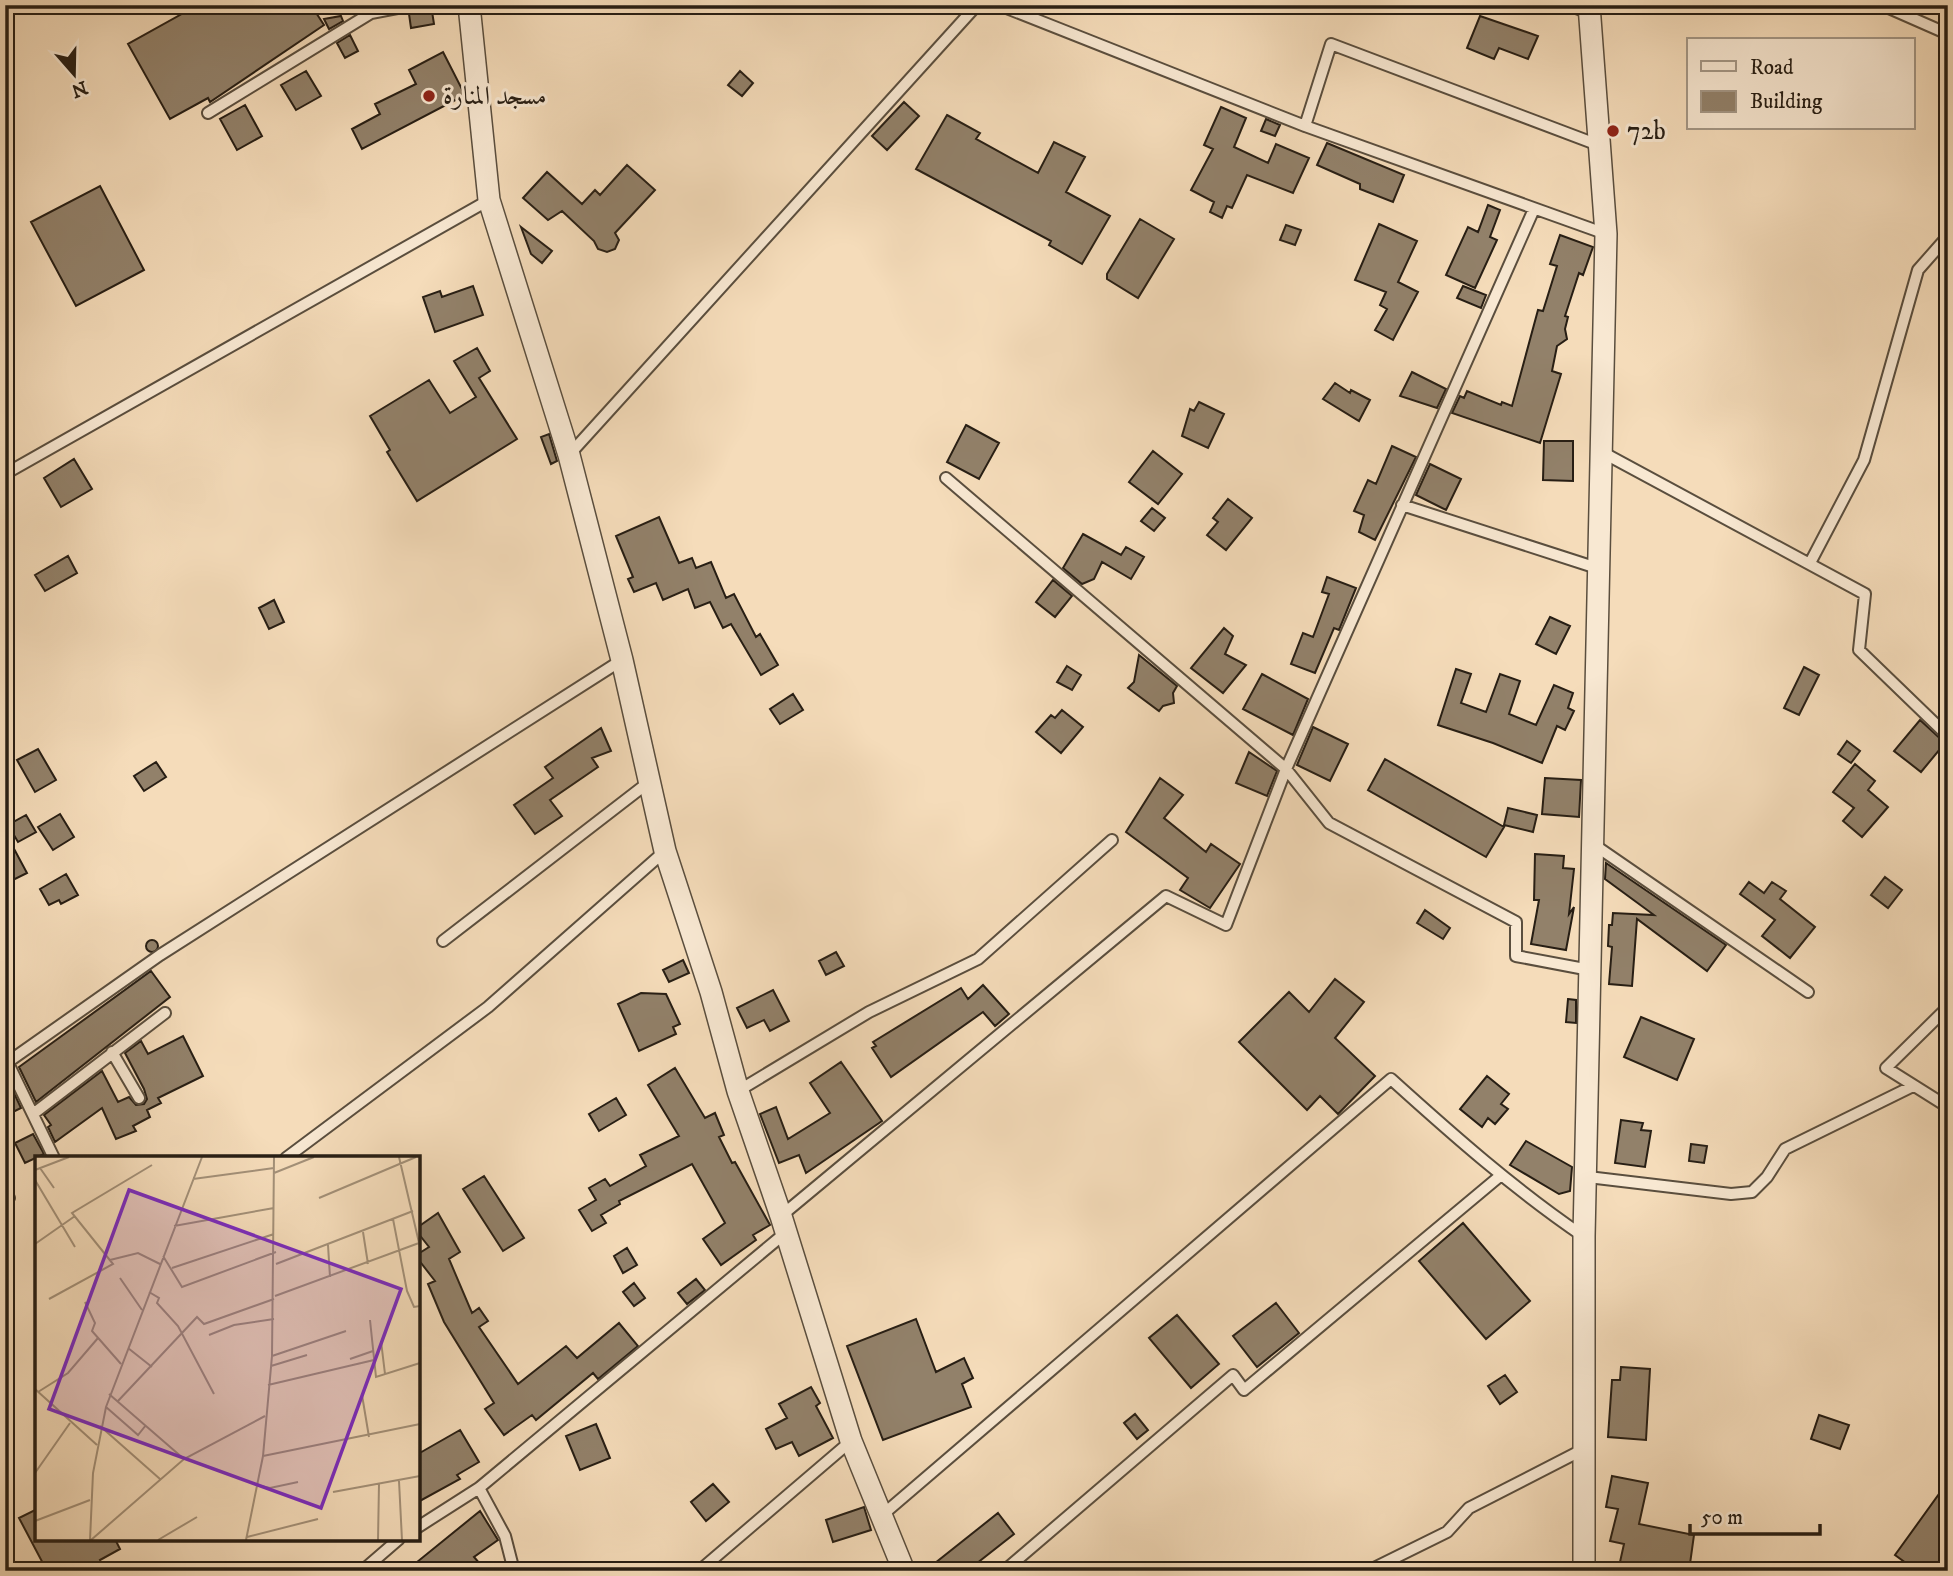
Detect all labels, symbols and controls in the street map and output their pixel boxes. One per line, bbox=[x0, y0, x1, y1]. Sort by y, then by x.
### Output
north arrow bbox=[38, 38, 108, 108]
legend bbox=[1687, 38, 1914, 130]
text: Road bbox=[1750, 55, 1794, 81]
text: N bbox=[68, 75, 91, 102]
place label: مسجد المنارة bbox=[443, 80, 547, 113]
marker: مسجد المنارة bbox=[421, 88, 437, 104]
text: Building bbox=[1750, 89, 1823, 115]
place label: 72b bbox=[1627, 115, 1666, 148]
marker: 72b bbox=[1605, 123, 1621, 139]
inset map bbox=[35, 1156, 420, 1541]
scale bar bbox=[1690, 1492, 1820, 1536]
text: 50 m bbox=[1701, 1505, 1743, 1531]

